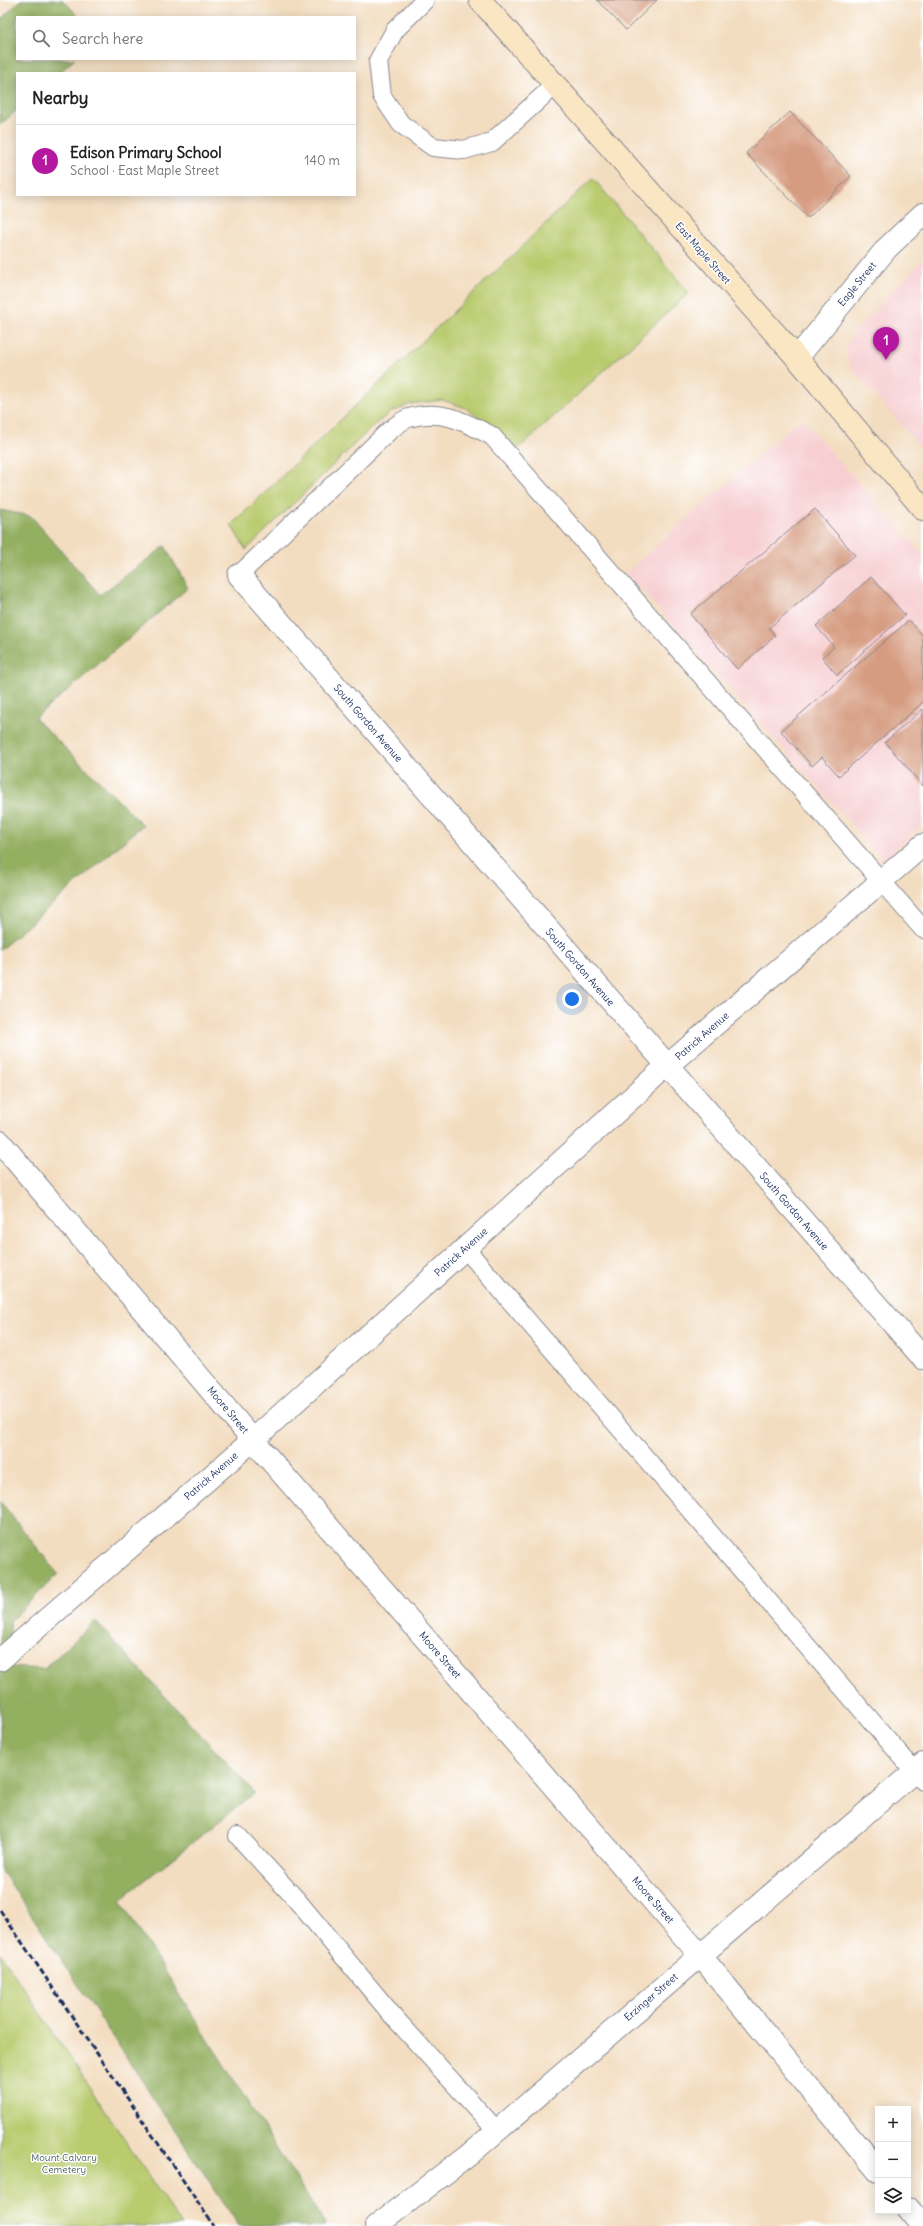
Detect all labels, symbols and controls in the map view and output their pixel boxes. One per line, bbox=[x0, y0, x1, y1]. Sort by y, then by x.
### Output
search box bbox=[16, 16, 356, 60]
icon: search bbox=[30, 27, 52, 49]
text: Search here bbox=[62, 29, 143, 48]
text: Nearby bbox=[32, 87, 88, 109]
text: Edison Primary School bbox=[70, 143, 222, 162]
text: 1 bbox=[42, 152, 48, 169]
text: 140 m bbox=[304, 152, 340, 169]
text: School · East Maple Street bbox=[70, 162, 219, 179]
street label: East Maple Street bbox=[673, 219, 734, 287]
street label: Eagle Street bbox=[835, 259, 879, 309]
pin: 1 bbox=[873, 327, 899, 360]
street label: South Gordon Avenue bbox=[331, 682, 405, 764]
street label: South Gordon Avenue bbox=[543, 926, 617, 1008]
your location bbox=[562, 989, 582, 1009]
street label: Patrick Avenue bbox=[672, 1009, 732, 1063]
street label: South Gordon Avenue bbox=[757, 1170, 831, 1252]
street label: Patrick Avenue bbox=[432, 1225, 490, 1279]
street label: Moore Street bbox=[205, 1384, 252, 1437]
street label: Patrick Avenue bbox=[181, 1449, 241, 1503]
street label: Moore Street bbox=[416, 1629, 464, 1681]
street label: Moore Street bbox=[629, 1874, 677, 1926]
street label: Erzinger Street bbox=[622, 1970, 681, 2024]
map controls bbox=[875, 2106, 911, 2214]
button: + bbox=[875, 2106, 911, 2142]
button: − bbox=[875, 2142, 911, 2178]
park label: Mount Calvary Cemetery bbox=[31, 2151, 97, 2176]
button: layers bbox=[875, 2178, 911, 2214]

